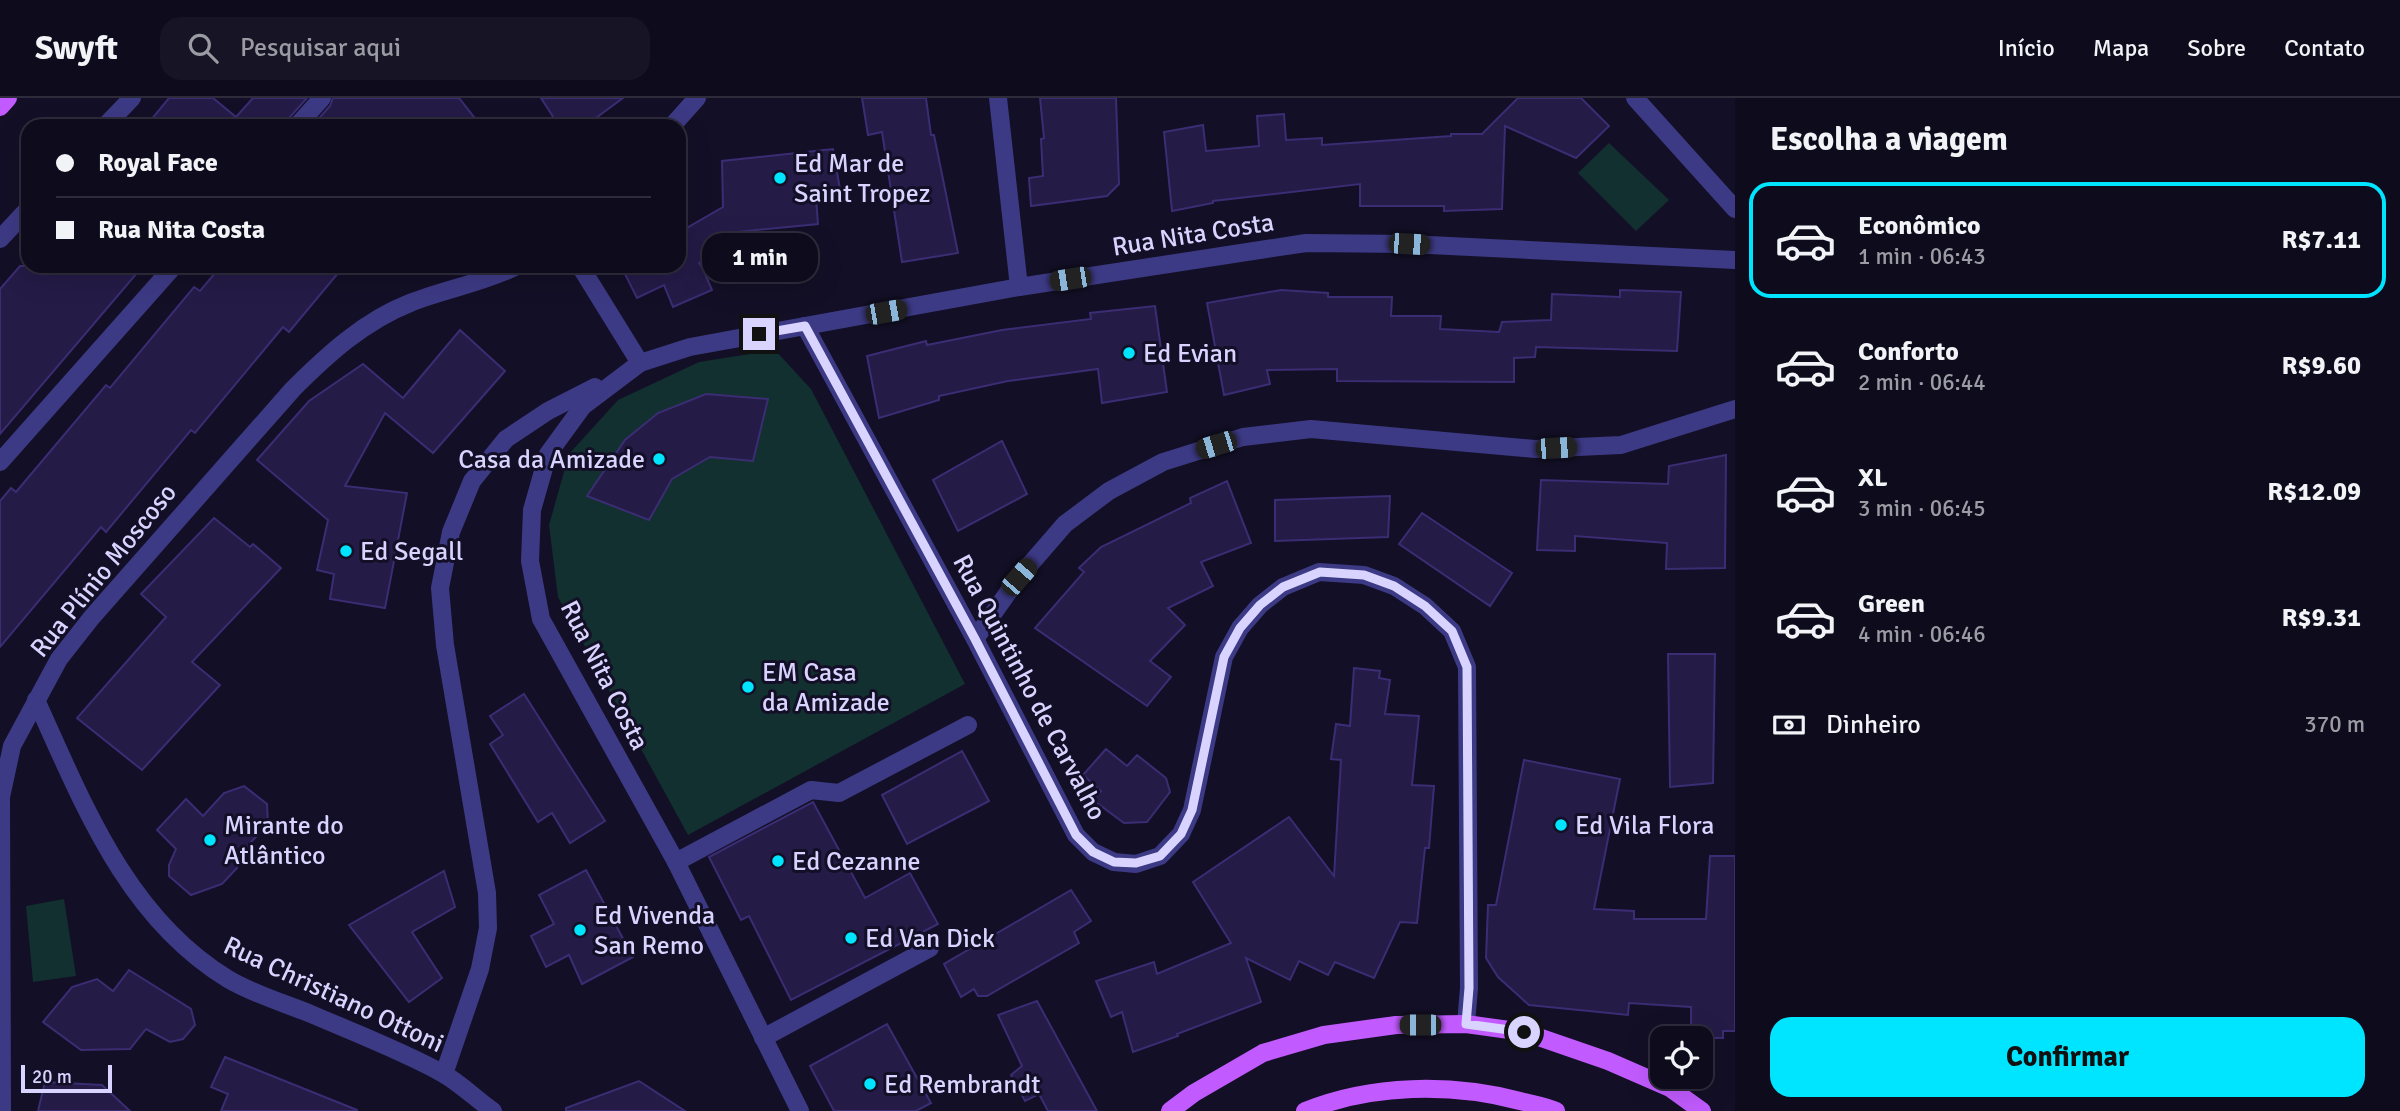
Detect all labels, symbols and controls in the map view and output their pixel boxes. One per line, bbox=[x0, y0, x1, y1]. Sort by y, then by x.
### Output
search box bbox=[160, 17, 650, 80]
text: Swyft bbox=[35, 28, 118, 69]
icon: search bbox=[184, 29, 222, 67]
text: Pesquisar aqui bbox=[240, 32, 401, 64]
text: Início bbox=[1998, 33, 2055, 63]
text: Mapa bbox=[2093, 33, 2149, 63]
text: Sobre bbox=[2187, 33, 2246, 63]
text: Contato bbox=[2284, 33, 2365, 63]
text: Escolha a viagem bbox=[1770, 120, 2008, 159]
text: Royal Face bbox=[98, 147, 218, 179]
place label: Ed Mar de Saint Tropez bbox=[794, 148, 930, 210]
marker: Ed Mar de Saint Tropez bbox=[772, 170, 788, 186]
street label: Rua Nita Costa bbox=[1110, 206, 1276, 264]
icon: car bbox=[1774, 209, 1837, 272]
text: Econômico bbox=[1858, 210, 1981, 242]
text: Rua Nita Costa bbox=[98, 214, 265, 246]
text: R$7.11 bbox=[2281, 224, 2361, 256]
callout: 1 min bbox=[701, 232, 817, 282]
car bbox=[1388, 232, 1431, 256]
text: 1 min · 06:43 bbox=[1858, 242, 1986, 271]
text: 1 min bbox=[732, 243, 788, 272]
car bbox=[1048, 265, 1093, 293]
car bbox=[864, 298, 909, 326]
route end bbox=[743, 318, 775, 350]
icon: car bbox=[1774, 335, 1837, 398]
text: Conforto bbox=[1858, 336, 1959, 368]
place label: Ed Evian bbox=[1143, 338, 1237, 370]
marker: Ed Evian bbox=[1121, 345, 1137, 361]
text: R$9.60 bbox=[2281, 350, 2361, 382]
text: 2 min · 06:44 bbox=[1858, 368, 1986, 397]
car bbox=[1193, 429, 1240, 461]
car bbox=[1535, 436, 1578, 460]
place label: Casa da Amizade bbox=[458, 444, 645, 476]
marker: Casa da Amizade bbox=[651, 451, 667, 467]
icon: car bbox=[1774, 461, 1837, 524]
text: XL bbox=[1858, 462, 1888, 494]
text: R$12.09 bbox=[2267, 476, 2361, 508]
street label: Rua Plínio Moscoso bbox=[24, 477, 184, 664]
text: 3 min · 06:45 bbox=[1858, 494, 1986, 523]
place label: Ed Segall bbox=[360, 536, 463, 568]
marker: Ed Segall bbox=[338, 543, 354, 559]
street label: Rua Quintinho de Carvalho bbox=[945, 549, 1113, 826]
car bbox=[998, 554, 1041, 600]
icon: car bbox=[1774, 587, 1837, 650]
text: Green bbox=[1858, 588, 1925, 620]
street label: Rua Nita Costa bbox=[553, 595, 655, 756]
text: R$9.31 bbox=[2281, 602, 2361, 634]
text: 4 min · 06:46 bbox=[1858, 620, 1986, 649]
place label: EM Casa da Amizade bbox=[762, 657, 890, 719]
marker: EM Casa da Amizade bbox=[740, 679, 756, 695]
icon: cash bbox=[1770, 706, 1808, 744]
text: Dinheiro bbox=[1826, 709, 1921, 741]
text: 370 m bbox=[2304, 710, 2365, 739]
place label: Mirante do Atlântico bbox=[224, 810, 344, 872]
place label: Ed Vila Flora bbox=[1575, 810, 1715, 842]
marker: Ed Vila Flora bbox=[1553, 817, 1569, 833]
marker: Mirante do Atlântico bbox=[202, 832, 218, 848]
place label: Ed Cezanne bbox=[792, 846, 921, 878]
marker: Ed Cezanne bbox=[770, 853, 786, 869]
place label: Ed Vivenda San Remo bbox=[594, 900, 715, 962]
marker: Ed Vivenda San Remo bbox=[572, 922, 588, 938]
place label: Ed Van Dick bbox=[865, 923, 995, 955]
street label: Rua Christiano Ottoni bbox=[218, 930, 449, 1060]
marker: Ed Van Dick bbox=[843, 930, 859, 946]
car bbox=[1400, 1015, 1442, 1036]
route start bbox=[1508, 1016, 1540, 1048]
button: Confirmar bbox=[1770, 1017, 2365, 1097]
map controls bbox=[1650, 1026, 1713, 1089]
button: locate bbox=[1650, 1026, 1713, 1089]
scale bar bbox=[21, 1062, 112, 1094]
text: 20 m bbox=[32, 1065, 72, 1089]
place label: Ed Rembrandt bbox=[884, 1069, 1040, 1101]
marker: Ed Rembrandt bbox=[862, 1076, 878, 1092]

